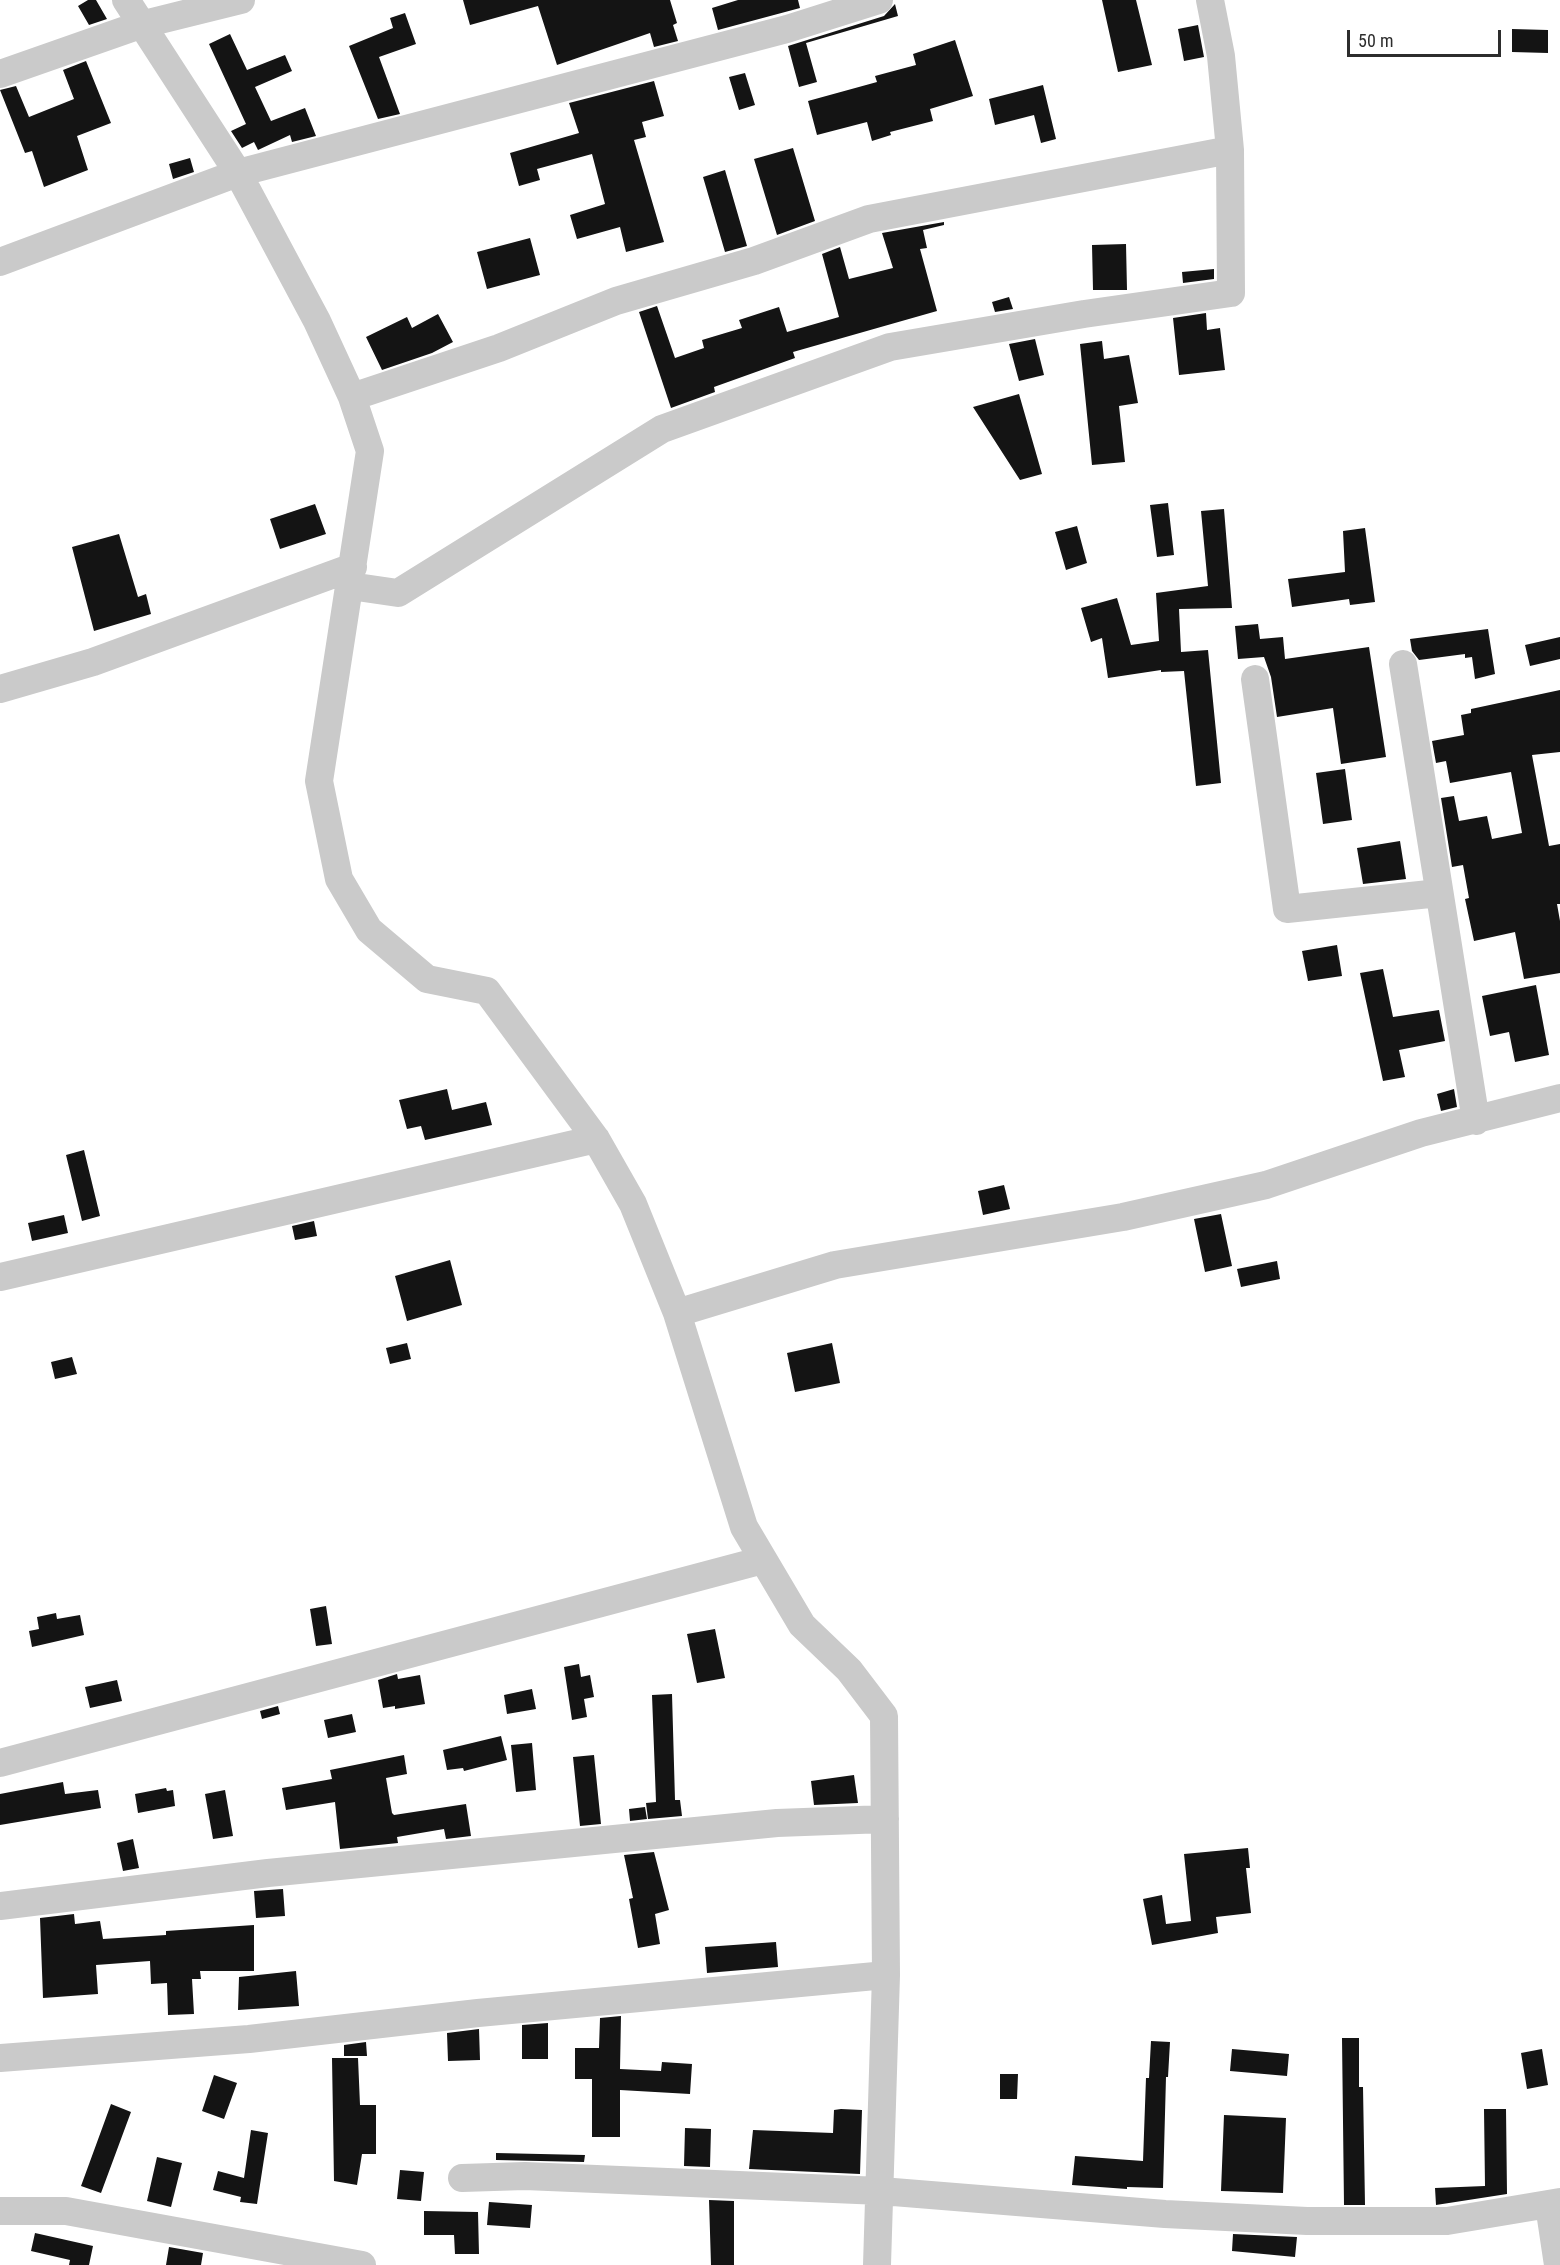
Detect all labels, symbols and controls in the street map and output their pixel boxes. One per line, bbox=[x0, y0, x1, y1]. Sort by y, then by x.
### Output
scale bar bbox=[1350, 18, 1504, 56]
text: 50 m bbox=[1358, 30, 1393, 51]

